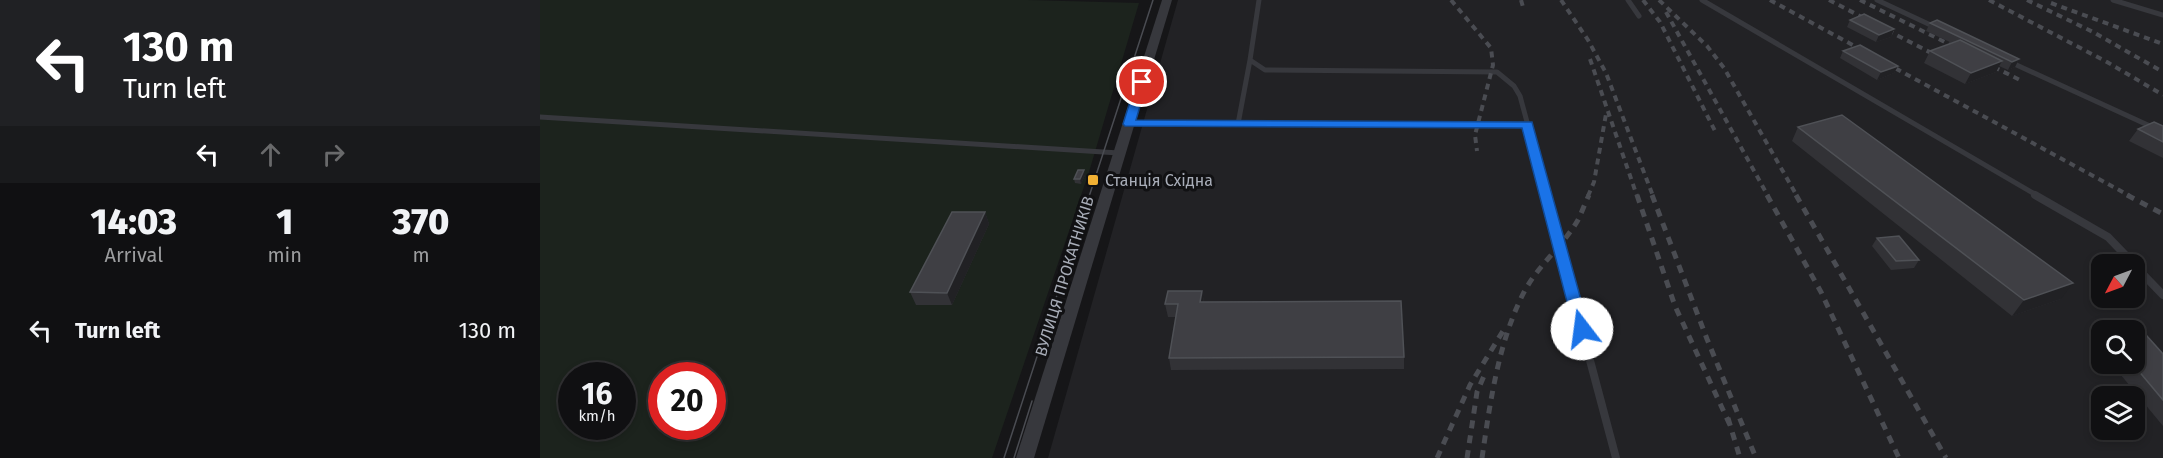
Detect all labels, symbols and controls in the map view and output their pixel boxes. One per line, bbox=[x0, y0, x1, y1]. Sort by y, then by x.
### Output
text: 130 m bbox=[123, 22, 234, 72]
icon: left bbox=[24, 24, 102, 102]
pin bbox=[1116, 56, 1167, 107]
icon: arrive bbox=[1125, 65, 1158, 98]
text: Turn left bbox=[123, 73, 226, 105]
icon: left bbox=[191, 138, 224, 171]
icon: ahead bbox=[254, 138, 287, 171]
icon: right bbox=[317, 138, 350, 171]
place label: Станція Східна bbox=[1105, 171, 1213, 190]
marker: Станція Східна bbox=[1086, 173, 1100, 187]
street label: ВУЛИЦЯ ПРОКАТНИКІВ bbox=[1031, 193, 1098, 359]
text: 14:03 bbox=[91, 200, 177, 244]
text: 1 bbox=[276, 200, 293, 244]
text: 370 bbox=[393, 200, 449, 244]
text: Arrival bbox=[104, 243, 163, 267]
text: min bbox=[267, 243, 302, 267]
text: m bbox=[412, 243, 430, 267]
north arrow bbox=[2091, 254, 2145, 308]
map controls bbox=[2091, 254, 2145, 440]
position arrow bbox=[1550, 297, 1614, 361]
icon: left bbox=[24, 314, 57, 347]
text: Turn left bbox=[75, 317, 160, 344]
text: 130 m bbox=[459, 317, 516, 344]
button: search bbox=[2091, 320, 2145, 374]
speed limit sign: 20 bbox=[648, 362, 726, 440]
text: 16 bbox=[582, 376, 612, 412]
button: layers bbox=[2091, 386, 2145, 440]
text: km/h bbox=[578, 407, 616, 425]

